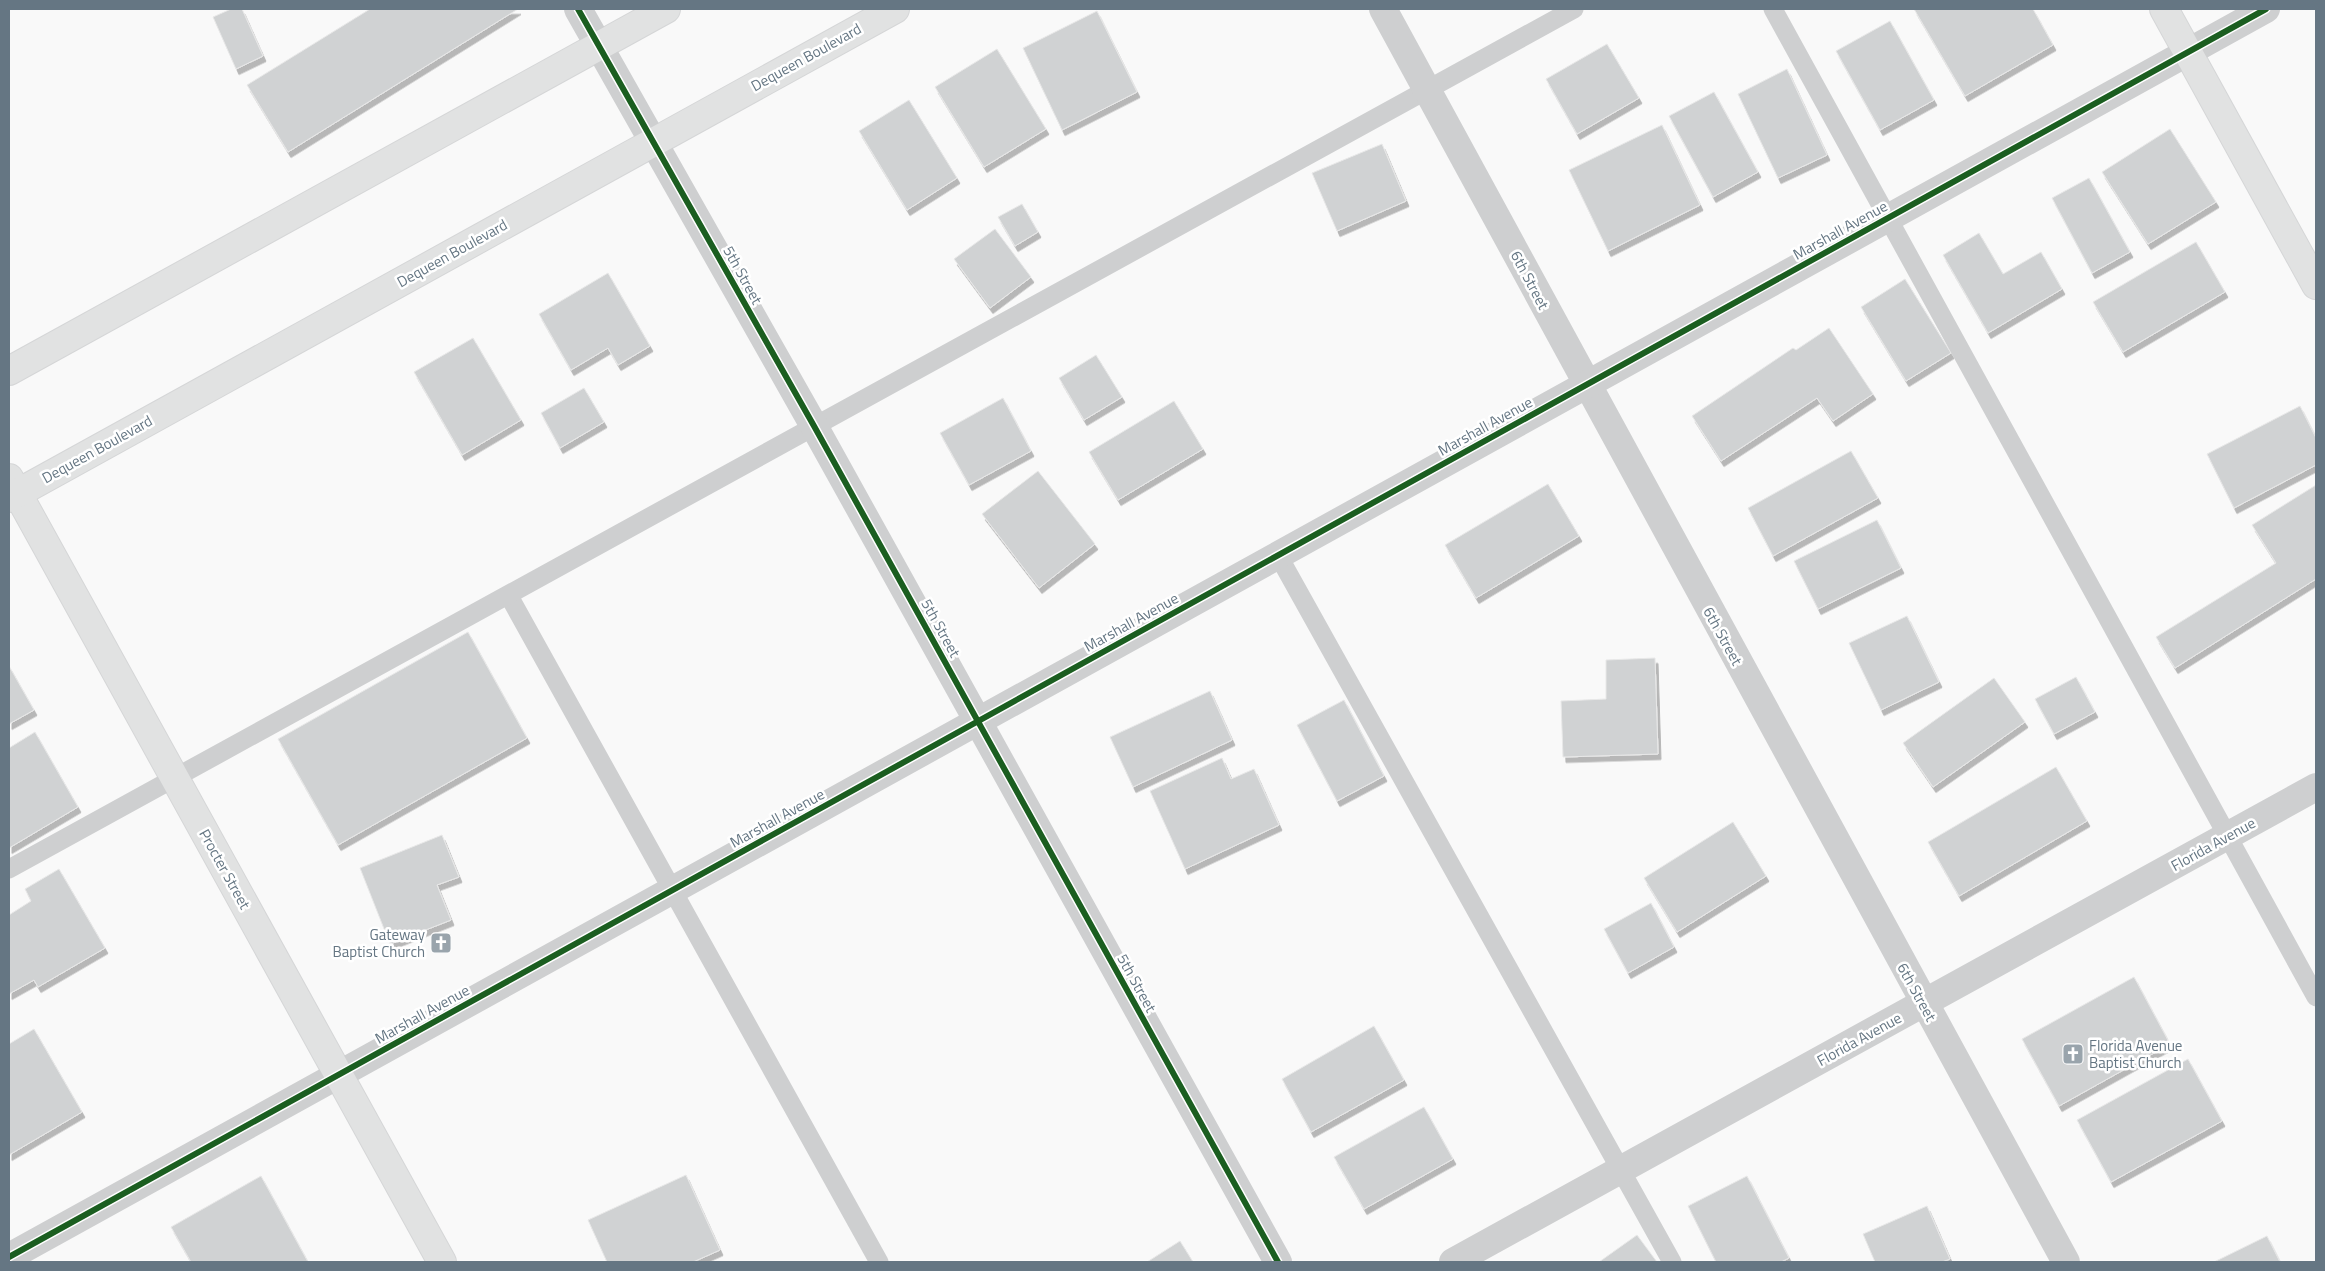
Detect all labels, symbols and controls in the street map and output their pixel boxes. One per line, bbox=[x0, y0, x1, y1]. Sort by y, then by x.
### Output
street label: Dequeen Boulevard bbox=[747, 17, 865, 97]
street label: Marshall Avenue bbox=[1789, 194, 1891, 266]
street label: Dequeen Boulevard bbox=[393, 213, 511, 293]
street label: 5th Street bbox=[717, 242, 769, 309]
street label: 6th Street bbox=[1505, 246, 1555, 314]
street label: Marshall Avenue bbox=[1434, 390, 1536, 462]
street label: Dequeen Boulevard bbox=[38, 409, 156, 489]
street label: Marshall Avenue bbox=[1080, 586, 1182, 658]
street label: 5th Street bbox=[915, 595, 967, 662]
street label: 6th Street bbox=[1697, 603, 1749, 670]
street label: Marshall Avenue bbox=[726, 782, 828, 854]
street label: Florida Avenue bbox=[2167, 811, 2259, 877]
street label: Procter Street bbox=[194, 825, 257, 914]
place label: Gateway Baptist Church bbox=[332, 923, 425, 963]
church icon: Gateway Baptist Church bbox=[429, 931, 453, 955]
street label: 5th Street bbox=[1111, 950, 1163, 1017]
street label: 6th Street bbox=[1891, 959, 1943, 1026]
street label: Marshall Avenue bbox=[371, 978, 473, 1050]
street label: Florida Avenue bbox=[1813, 1006, 1905, 1072]
place label: Florida Avenue Baptist Church bbox=[2089, 1034, 2182, 1074]
church icon: Florida Avenue Baptist Church bbox=[2061, 1042, 2085, 1066]

